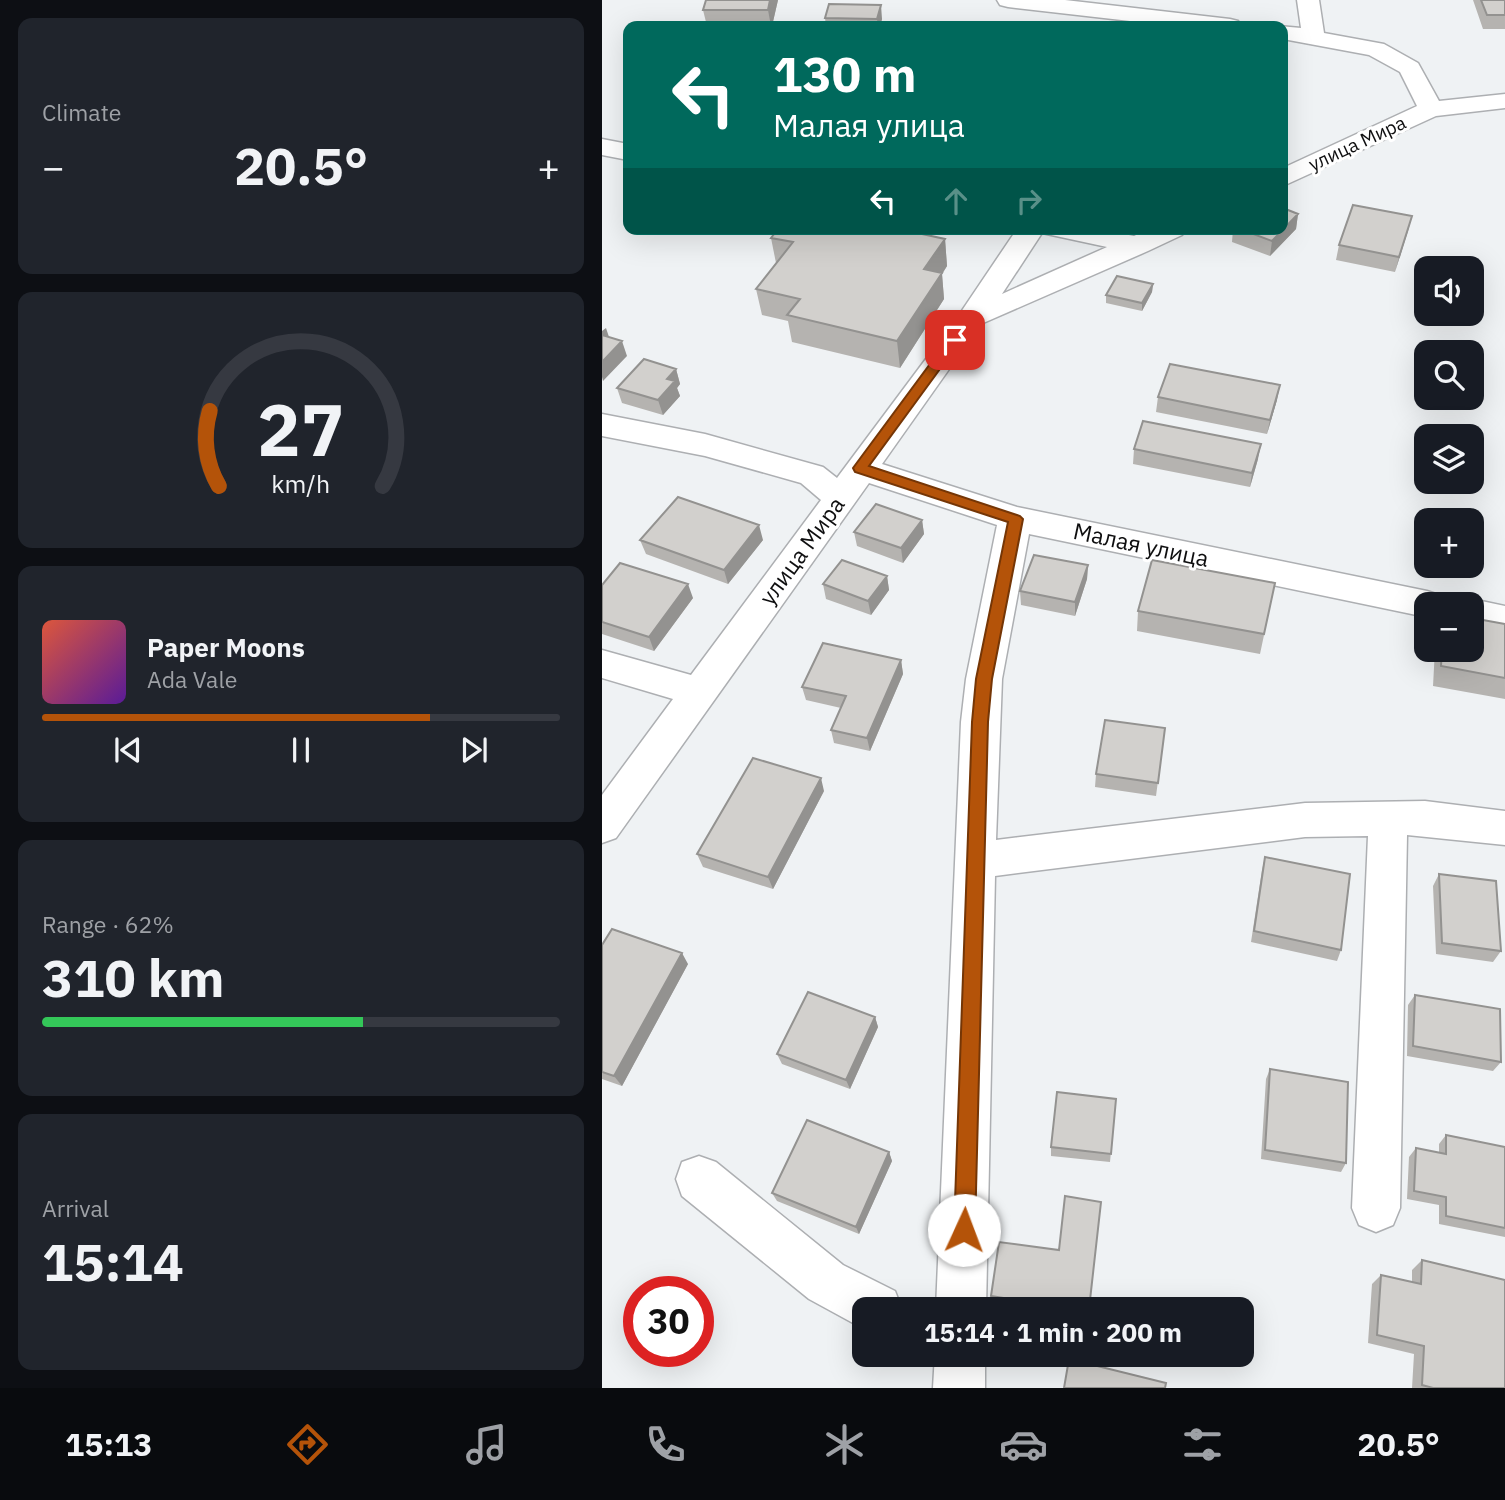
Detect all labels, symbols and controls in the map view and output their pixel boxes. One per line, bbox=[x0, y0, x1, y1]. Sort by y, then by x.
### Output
text: 130 m bbox=[773, 42, 917, 105]
icon: left bbox=[658, 49, 749, 140]
text: Climate bbox=[42, 97, 121, 127]
text: Малая улица bbox=[773, 104, 965, 146]
street label: улица Мира bbox=[1304, 110, 1410, 176]
text: 20.5° bbox=[234, 132, 368, 199]
text: − bbox=[42, 142, 65, 191]
text: + bbox=[537, 142, 560, 191]
icon: left bbox=[864, 182, 902, 220]
icon: ahead bbox=[937, 182, 975, 220]
icon: right bbox=[1010, 182, 1048, 220]
map controls bbox=[1414, 256, 1484, 662]
button: sound bbox=[1414, 256, 1484, 326]
pin bbox=[925, 310, 985, 370]
icon: arrive bbox=[936, 321, 974, 359]
button: search bbox=[1414, 340, 1484, 410]
text: 27 bbox=[257, 381, 345, 476]
button: layers bbox=[1414, 424, 1484, 494]
text: km/h bbox=[272, 467, 330, 500]
street label: улица Мира bbox=[752, 490, 851, 611]
button: + bbox=[1414, 508, 1484, 578]
street label: Малая улица bbox=[1071, 515, 1212, 573]
button: − bbox=[1414, 592, 1484, 662]
text: Paper Moons bbox=[147, 630, 305, 664]
text: Ada Vale bbox=[147, 664, 237, 694]
icon: previous bbox=[109, 731, 147, 769]
icon: pause bbox=[282, 731, 320, 769]
icon: next bbox=[455, 731, 493, 769]
text: Range · 62% bbox=[42, 909, 174, 939]
text: 310 km bbox=[42, 944, 224, 1011]
text: Arrival bbox=[42, 1193, 109, 1223]
position arrow bbox=[927, 1193, 1001, 1267]
text: 15:14 bbox=[42, 1228, 184, 1295]
speed limit sign: 30 bbox=[623, 1276, 714, 1367]
text: 15:14 · 1 min · 200 m bbox=[924, 1315, 1182, 1349]
icon: directions bbox=[283, 1420, 332, 1469]
icon: music bbox=[462, 1420, 511, 1469]
icon: phone bbox=[641, 1420, 690, 1469]
icon: climate bbox=[820, 1420, 869, 1469]
icon: car bbox=[999, 1420, 1048, 1469]
icon: filters bbox=[1178, 1420, 1227, 1469]
text: 15:13 bbox=[65, 1423, 152, 1465]
text: 20.5° bbox=[1357, 1423, 1440, 1465]

